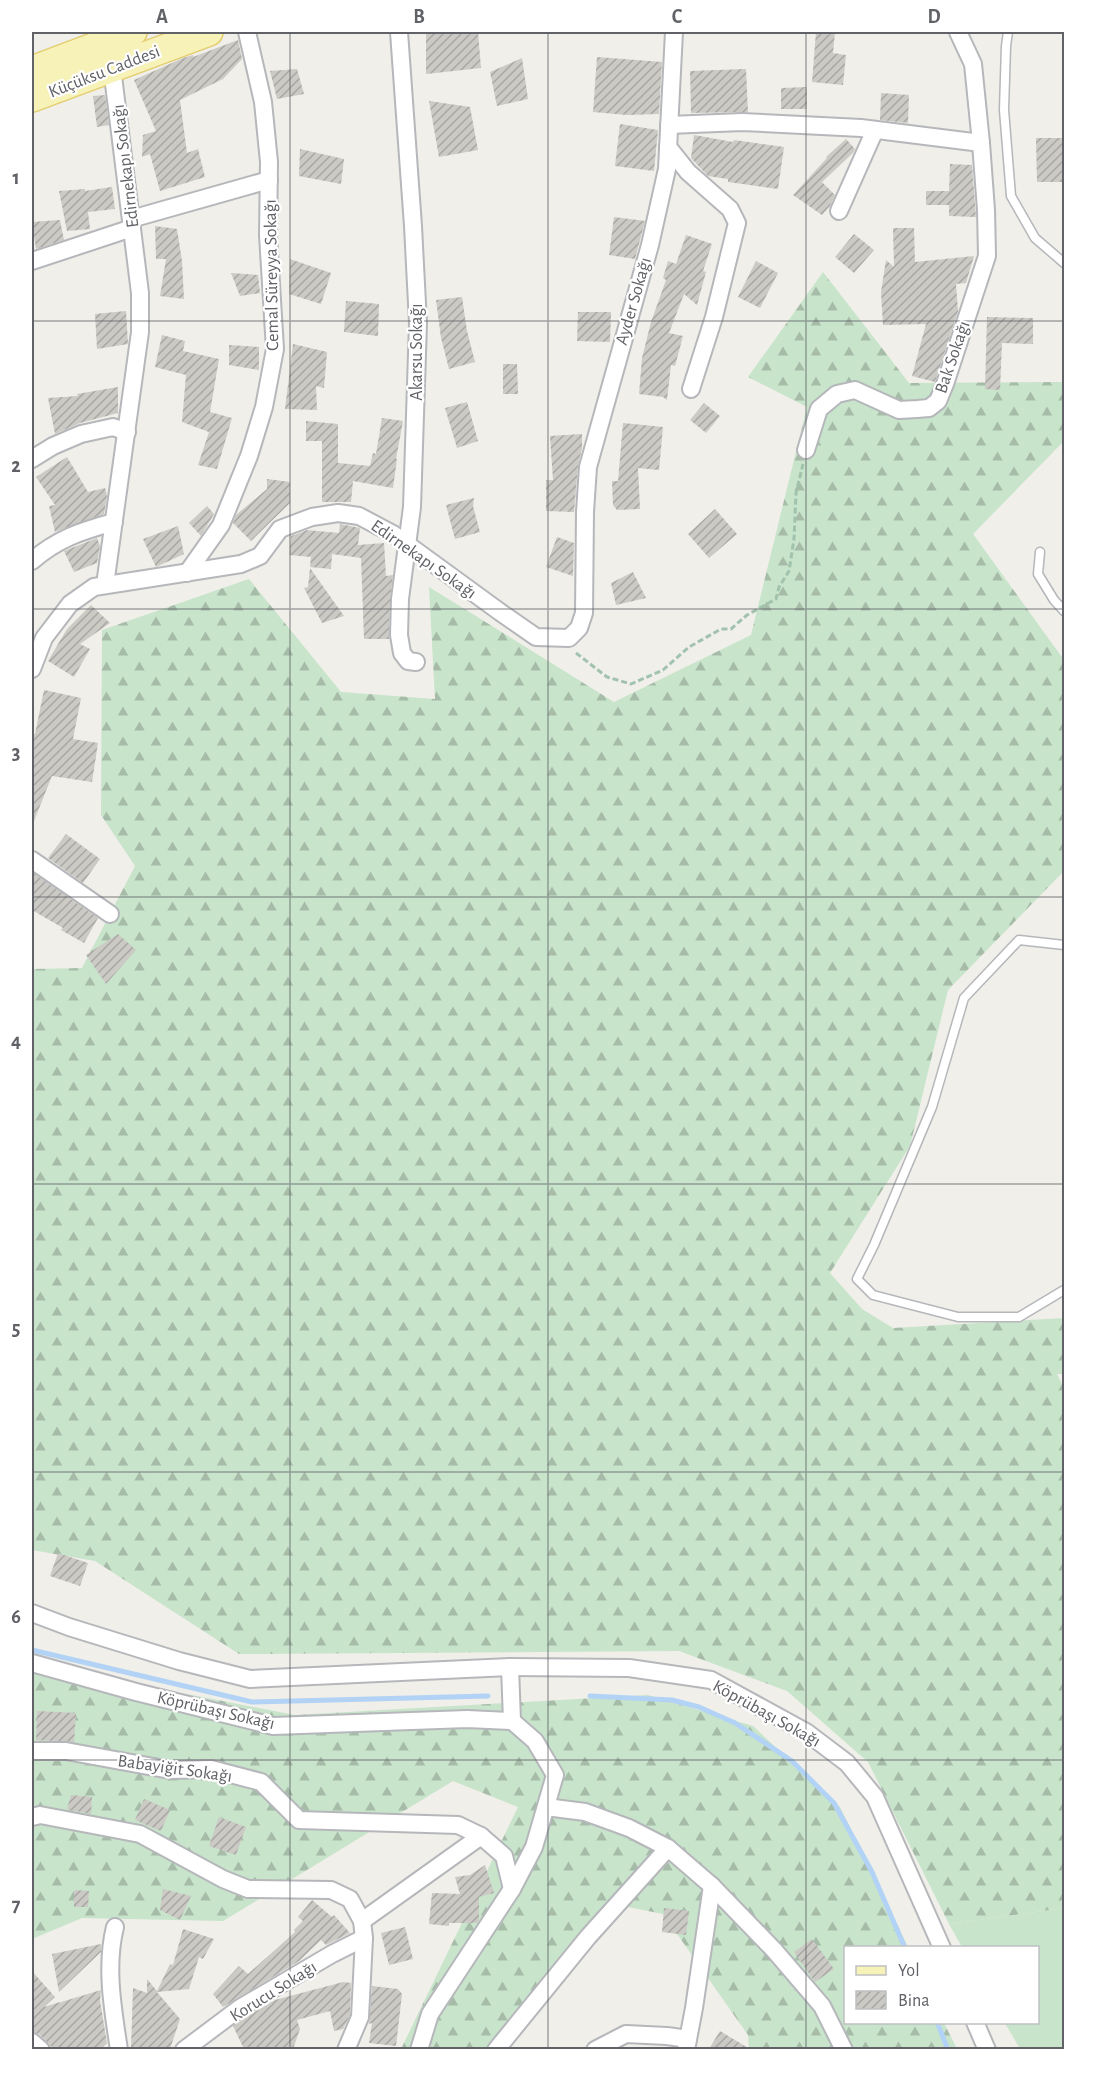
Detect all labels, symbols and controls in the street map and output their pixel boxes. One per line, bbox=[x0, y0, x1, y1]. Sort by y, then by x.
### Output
text: A bbox=[156, 7, 168, 27]
text: B bbox=[413, 7, 425, 27]
text: C bbox=[672, 7, 683, 27]
text: D bbox=[927, 7, 941, 27]
street label: Küçüksu Caddesi bbox=[46, 42, 162, 101]
street label: Edirnekapı Sokağı bbox=[109, 103, 142, 229]
text: 1 bbox=[12, 168, 20, 188]
street label: Cemal Süreyya Sokağı bbox=[262, 199, 282, 351]
street label: Ayder Sokağı bbox=[613, 255, 655, 347]
street label: Akarsu Sokağı bbox=[408, 303, 426, 401]
street label: Bak Sokağı bbox=[932, 319, 974, 396]
text: 2 bbox=[11, 456, 21, 476]
street label: Edirnekapı Sokağı bbox=[367, 517, 479, 603]
text: 3 bbox=[12, 743, 20, 763]
text: 4 bbox=[11, 1031, 21, 1051]
text: 5 bbox=[12, 1319, 20, 1339]
text: 6 bbox=[11, 1607, 21, 1627]
street label: Köprübaşı Sokağı bbox=[710, 1677, 823, 1751]
street label: Köprübaşı Sokağı bbox=[155, 1689, 276, 1733]
street label: Babayiğit Sokağı bbox=[116, 1752, 233, 1786]
text: 7 bbox=[12, 1895, 21, 1915]
legend bbox=[844, 1946, 1039, 2024]
street label: Korucu Sokağı bbox=[227, 1958, 320, 2026]
text: Yol bbox=[898, 1962, 920, 1980]
text: Bina bbox=[898, 1992, 930, 2010]

